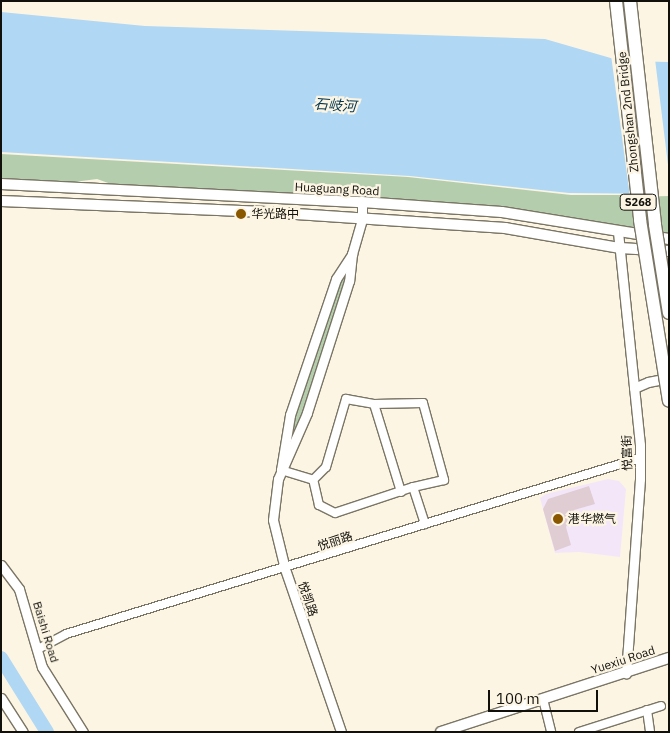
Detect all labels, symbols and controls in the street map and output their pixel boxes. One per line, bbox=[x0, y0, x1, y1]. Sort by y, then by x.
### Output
street label: Zhongshan 2nd Bridge bbox=[615, 51, 641, 173]
water label: 石岐河 bbox=[313, 95, 357, 115]
street label: Huaguang Road bbox=[294, 180, 380, 198]
road number: S268 bbox=[619, 193, 657, 210]
place label: 华光路中 bbox=[251, 207, 299, 221]
marker: 华光路中 bbox=[235, 208, 247, 220]
street label: 悦富街 bbox=[619, 435, 635, 471]
place label: 港华燃气 bbox=[568, 512, 616, 526]
marker: 港华燃气 bbox=[552, 513, 564, 525]
street label: 悦丽路 bbox=[316, 529, 354, 553]
street label: 悦凯路 bbox=[295, 580, 321, 618]
street label: Baishi Road bbox=[30, 600, 62, 664]
street label: Yuexiu Road bbox=[589, 643, 657, 677]
scale bar bbox=[490, 680, 600, 712]
text: 100 m bbox=[496, 689, 540, 708]

